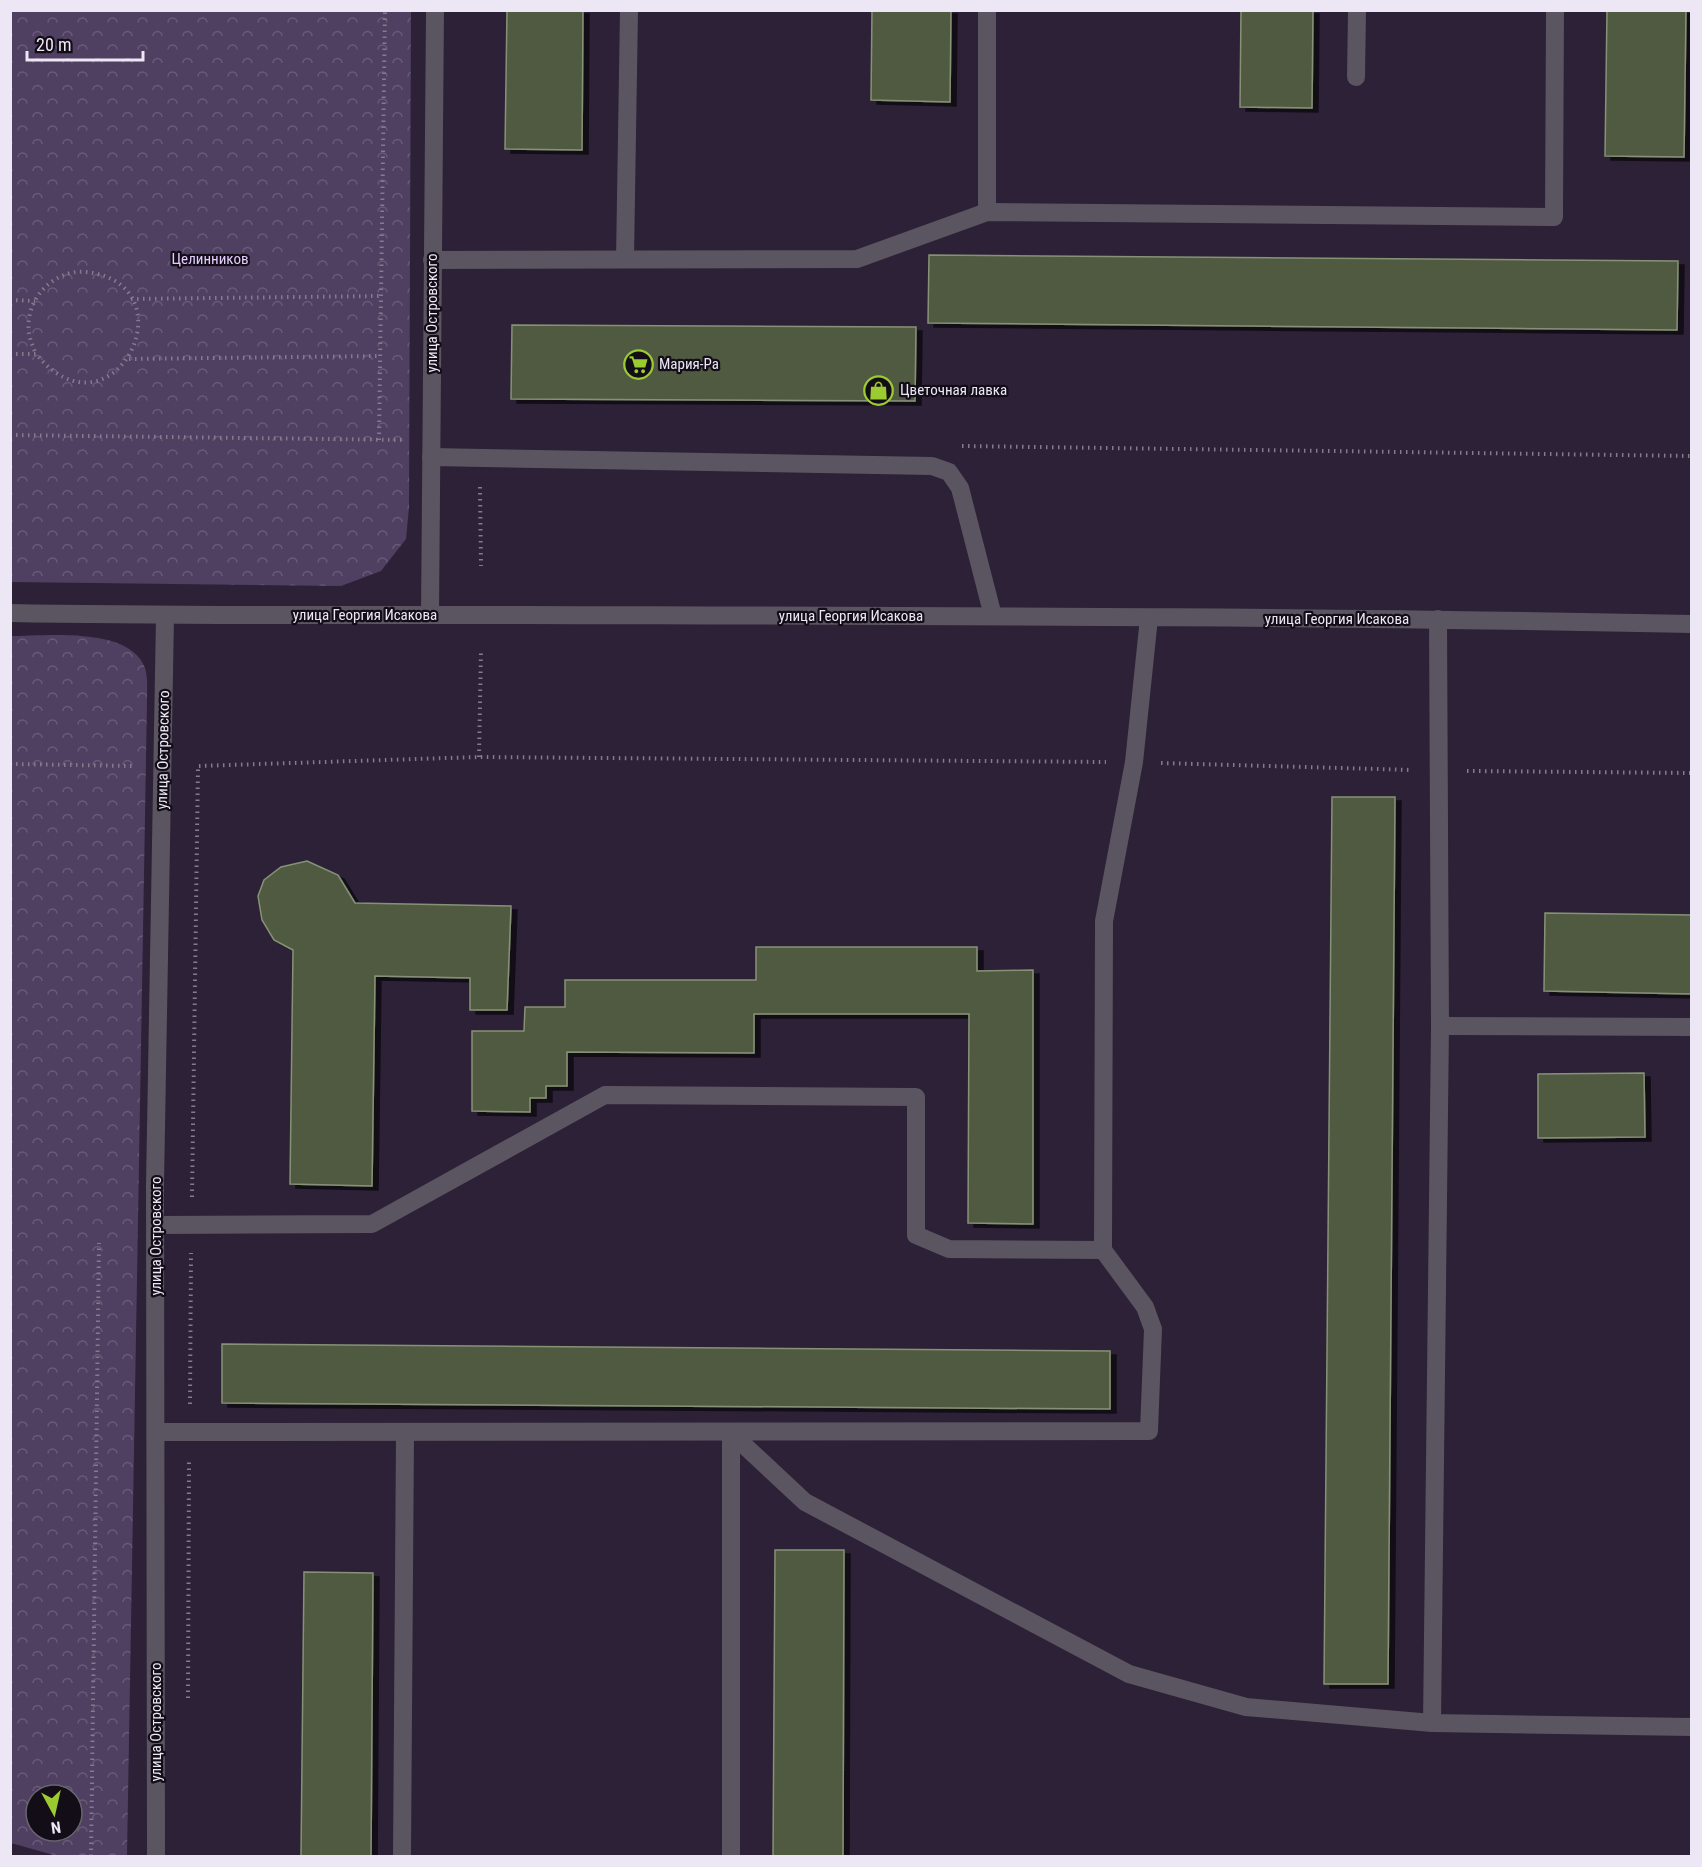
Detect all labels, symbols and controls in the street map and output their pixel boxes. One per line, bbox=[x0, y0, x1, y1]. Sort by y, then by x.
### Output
scale bar bbox=[27, 24, 142, 62]
text: 20 m bbox=[36, 34, 71, 55]
park label: Целинников bbox=[172, 250, 248, 268]
street label: улица Островского bbox=[423, 253, 441, 373]
supermarket icon: Мария-Ра bbox=[622, 348, 654, 380]
place label: Мария-Ра bbox=[659, 355, 719, 373]
shop icon: Цветочная лавка bbox=[863, 374, 895, 406]
place label: Цветочная лавка bbox=[900, 381, 1007, 399]
street label: улица Георгия Исакова bbox=[293, 606, 437, 624]
street label: улица Георгия Исакова bbox=[779, 607, 923, 625]
street label: улица Георгия Исакова bbox=[1265, 610, 1409, 628]
street label: улица Островского bbox=[153, 690, 173, 810]
street label: улица Островского bbox=[147, 1176, 165, 1296]
street label: улица Островского bbox=[147, 1662, 165, 1782]
north arrow bbox=[24, 1783, 84, 1843]
text: N bbox=[50, 1817, 62, 1837]

